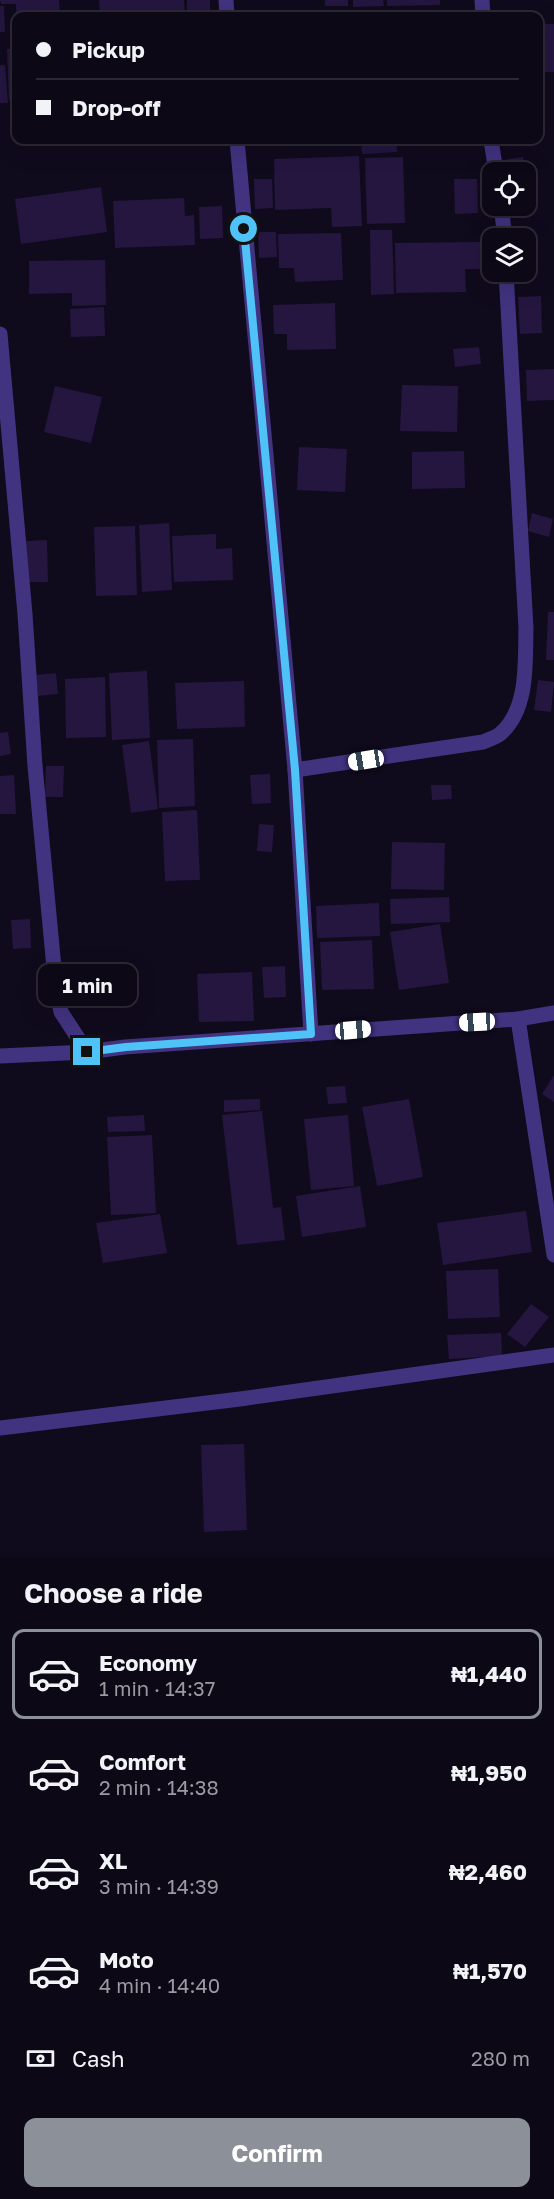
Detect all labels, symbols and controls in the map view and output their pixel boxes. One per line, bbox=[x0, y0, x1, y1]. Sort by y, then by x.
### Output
text: Pickup bbox=[72, 36, 145, 63]
text: Drop-off bbox=[72, 94, 161, 121]
map controls bbox=[482, 162, 536, 282]
button: locate bbox=[482, 162, 536, 216]
route start bbox=[230, 215, 257, 242]
button: layers bbox=[482, 228, 536, 282]
car bbox=[347, 748, 385, 772]
callout: 1 min bbox=[38, 965, 136, 1007]
text: 1 min bbox=[62, 973, 113, 997]
car bbox=[459, 1012, 495, 1032]
car bbox=[334, 1019, 372, 1041]
route end bbox=[73, 1038, 100, 1065]
text: Choose a ride bbox=[24, 1577, 203, 1609]
icon: car bbox=[27, 1647, 81, 1701]
text: Economy bbox=[99, 1649, 197, 1676]
text: ₦1,440 bbox=[451, 1660, 527, 1687]
text: 1 min · 14:37 bbox=[99, 1676, 215, 1700]
icon: car bbox=[27, 1746, 81, 1800]
text: Comfort bbox=[99, 1748, 186, 1775]
text: ₦1,950 bbox=[451, 1759, 527, 1786]
text: 2 min · 14:38 bbox=[99, 1775, 219, 1799]
icon: car bbox=[27, 1845, 81, 1899]
text: XL bbox=[99, 1847, 127, 1874]
text: ₦2,460 bbox=[449, 1858, 527, 1885]
text: 3 min · 14:39 bbox=[99, 1874, 219, 1898]
icon: car bbox=[27, 1944, 81, 1998]
text: Moto bbox=[99, 1946, 154, 1973]
text: ₦1,570 bbox=[453, 1957, 527, 1984]
text: 4 min · 14:40 bbox=[99, 1973, 220, 1997]
icon: cash bbox=[24, 2042, 57, 2075]
text: Cash bbox=[72, 2045, 125, 2072]
text: 280 m bbox=[471, 2046, 530, 2070]
button: Confirm bbox=[24, 2118, 530, 2187]

